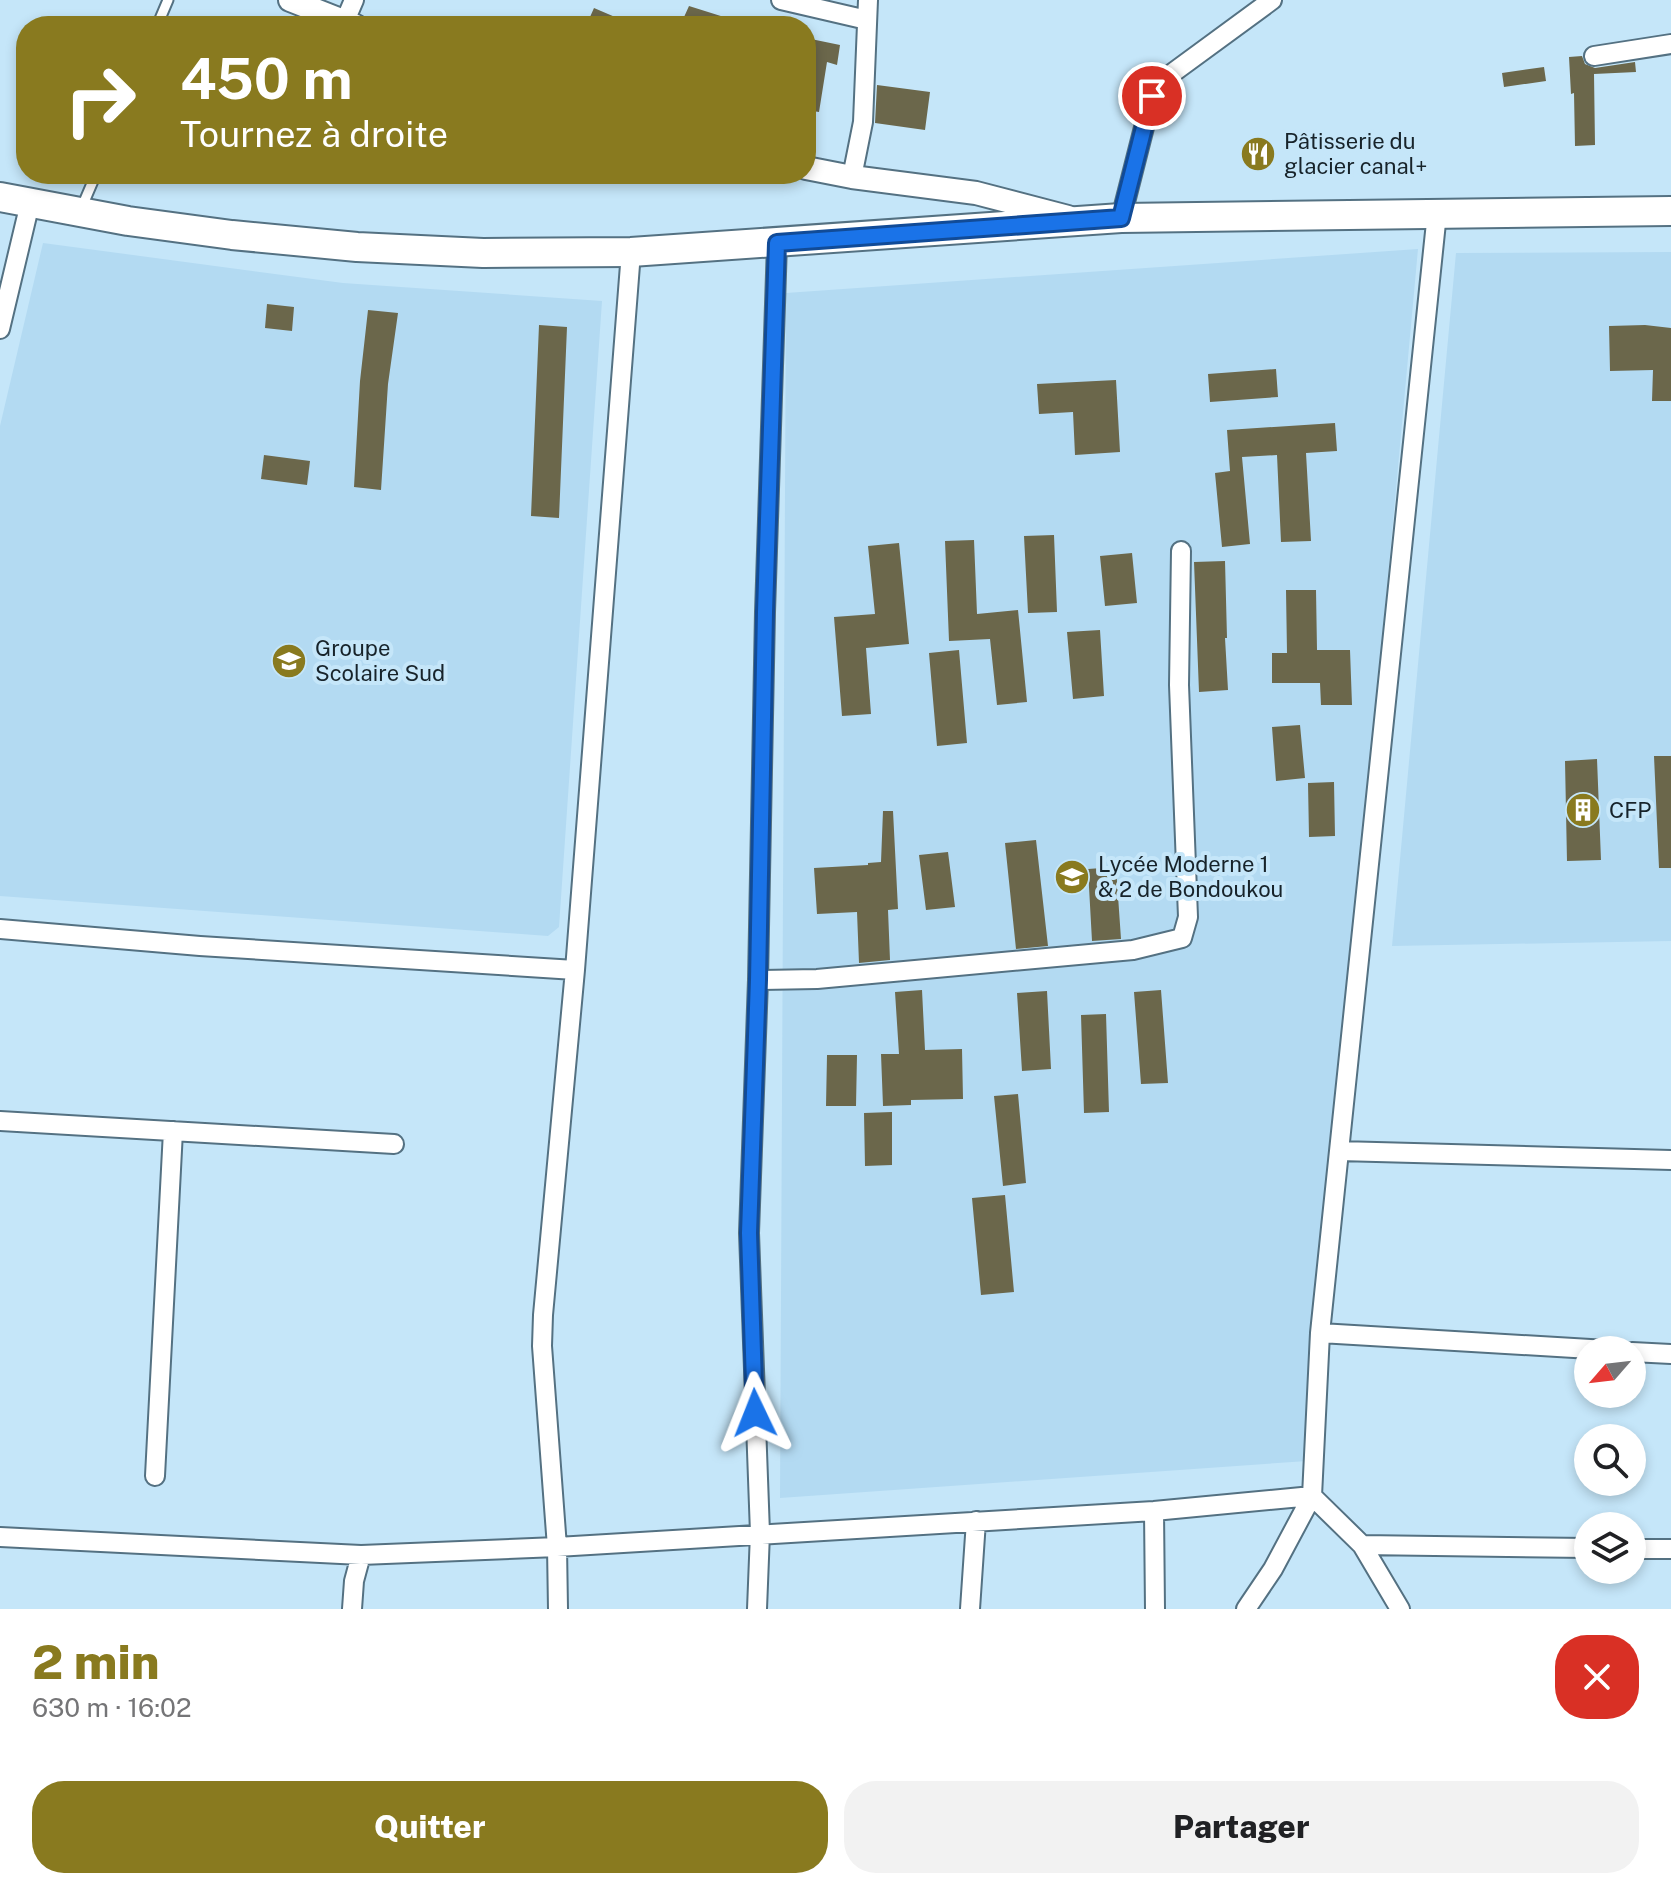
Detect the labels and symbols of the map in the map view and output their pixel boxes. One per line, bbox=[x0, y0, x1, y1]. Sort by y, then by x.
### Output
pin bbox=[1118, 62, 1186, 130]
place label: Pâtisserie du glacier canal+ bbox=[1284, 128, 1427, 179]
restaurant icon: Pâtisserie du glacier canal+ bbox=[1239, 135, 1277, 173]
place label: Groupe Scolaire Sud bbox=[315, 635, 445, 686]
school or university icon: Groupe Scolaire Sud bbox=[270, 642, 308, 680]
building icon: CFP bbox=[1564, 791, 1602, 829]
place label: CFP bbox=[1609, 797, 1651, 823]
place label: Lycée Moderne 1 & 2 de Bondoukou bbox=[1098, 851, 1283, 902]
school or university icon: Lycée Moderne 1 & 2 de Bondoukou bbox=[1053, 858, 1091, 896]
north arrow bbox=[1574, 1336, 1646, 1408]
position arrow bbox=[713, 1371, 797, 1455]

